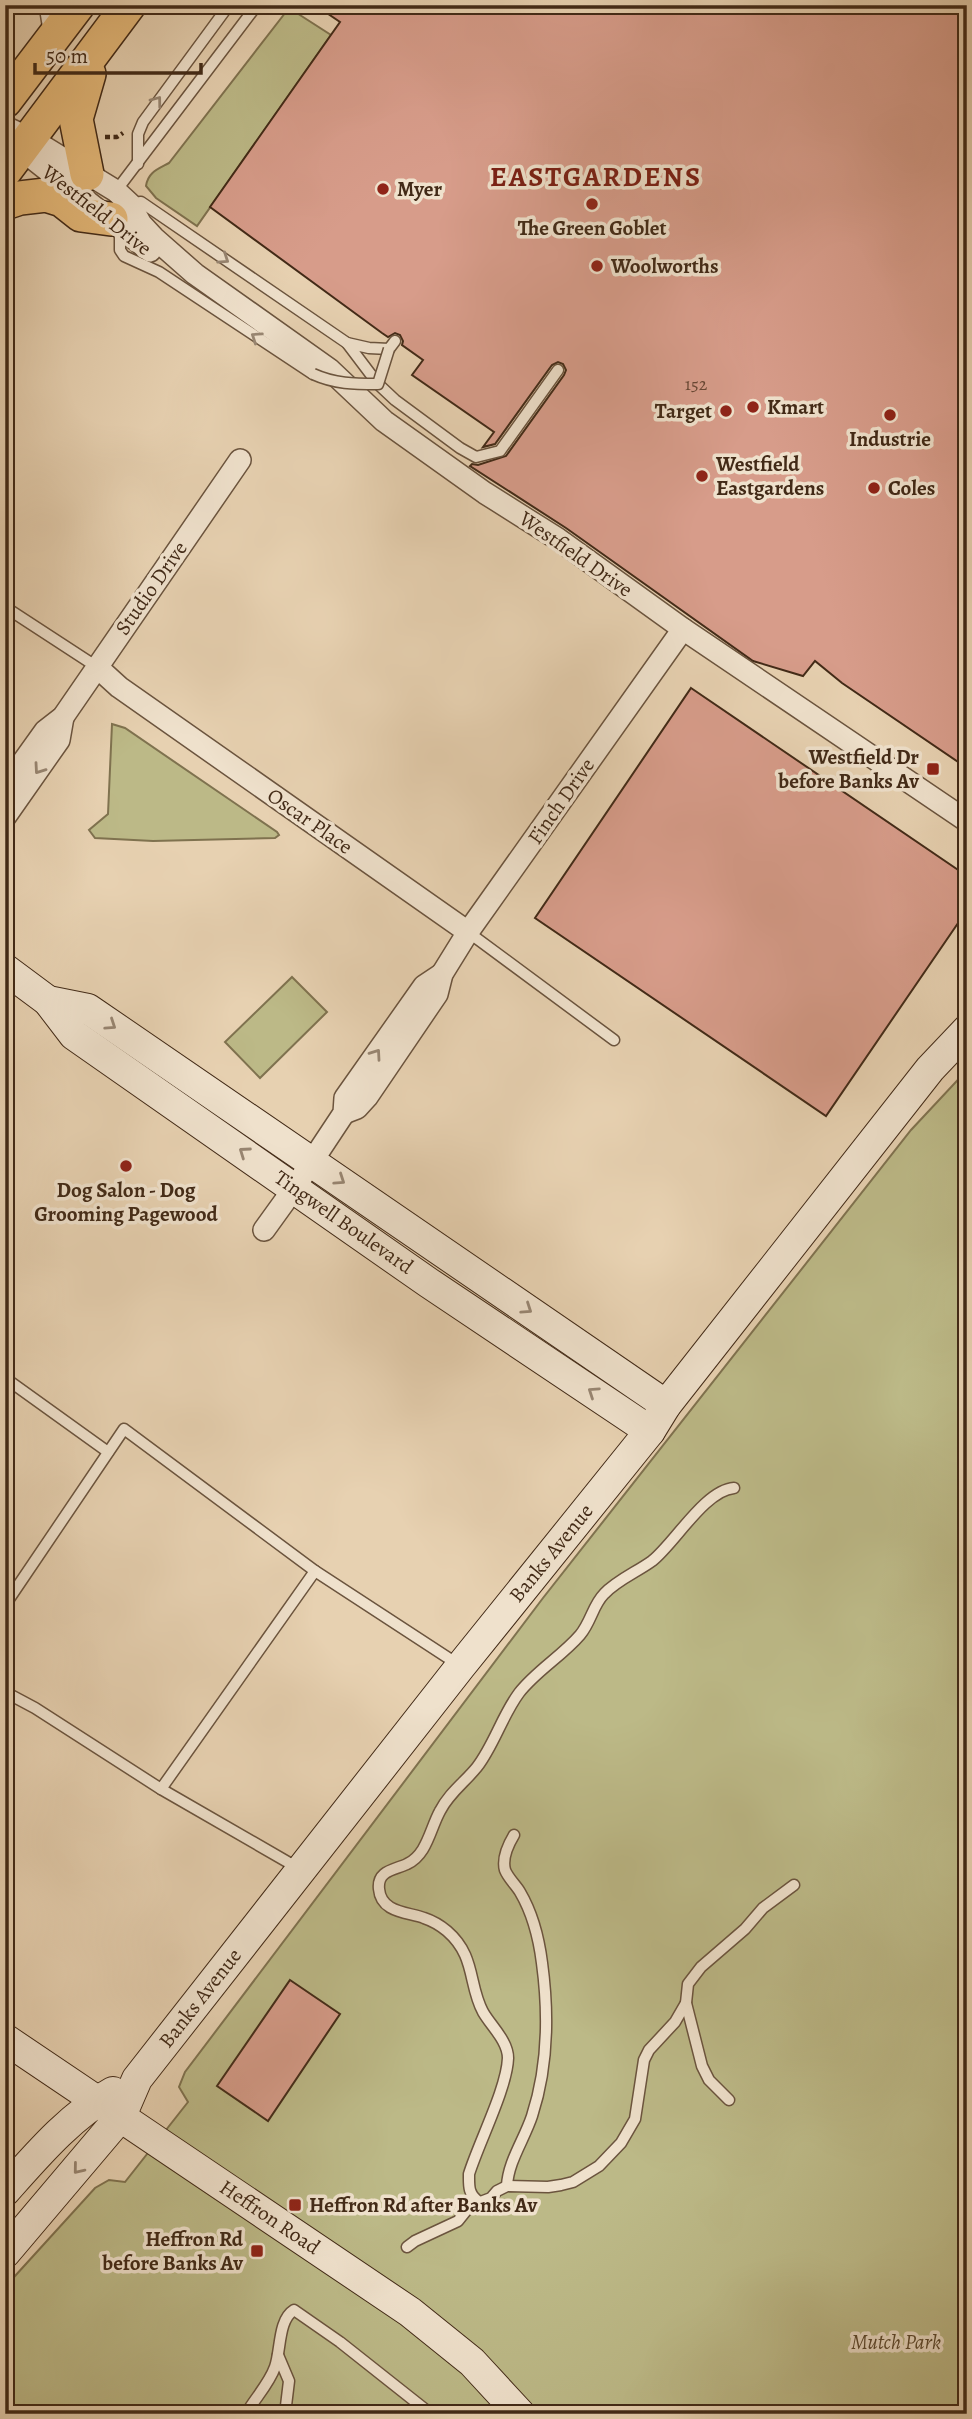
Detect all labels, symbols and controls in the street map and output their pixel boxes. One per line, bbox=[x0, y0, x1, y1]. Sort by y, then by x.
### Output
scale bar bbox=[35, 32, 201, 76]
text: 50 m bbox=[46, 42, 88, 70]
one-way arrow bbox=[148, 96, 161, 109]
street label: Westfield Drive bbox=[35, 158, 158, 262]
district label: EASTGARDENS bbox=[490, 158, 702, 196]
place label: Myer bbox=[397, 175, 442, 203]
marker: Myer bbox=[375, 181, 391, 197]
marker: The Green Goblet bbox=[584, 196, 600, 212]
place label: The Green Goblet bbox=[518, 214, 666, 242]
one-way arrow bbox=[216, 251, 229, 263]
place label: Woolworths bbox=[610, 252, 719, 280]
marker: Woolworths bbox=[589, 258, 605, 274]
one-way arrow bbox=[251, 332, 264, 345]
house number: 152 bbox=[685, 372, 708, 396]
place label: Kmart bbox=[767, 393, 824, 421]
place label: Target bbox=[655, 397, 712, 425]
marker: Kmart bbox=[745, 399, 761, 415]
marker: Target bbox=[718, 403, 734, 419]
marker: Industrie bbox=[882, 407, 898, 423]
place label: Industrie bbox=[849, 425, 931, 453]
place label: Westfield Eastgardens bbox=[715, 450, 824, 502]
marker: Westfield Eastgardens bbox=[694, 468, 710, 484]
place label: Coles bbox=[888, 474, 935, 502]
marker: Coles bbox=[866, 480, 882, 496]
street label: Westfield Drive bbox=[513, 504, 638, 603]
street label: Studio Drive bbox=[108, 536, 194, 640]
place label: Westfield Dr before Banks Av bbox=[777, 743, 919, 795]
street label: Finch Drive bbox=[521, 752, 601, 850]
one-way arrow bbox=[35, 761, 47, 774]
marker: Westfield Dr before Banks Av bbox=[925, 761, 941, 777]
street label: Oscar Place bbox=[262, 781, 358, 861]
one-way arrow bbox=[103, 1017, 116, 1029]
one-way arrow bbox=[368, 1049, 380, 1062]
one-way arrow bbox=[239, 1148, 252, 1160]
marker: Dog Salon - Dog Grooming Pagewood bbox=[118, 1158, 134, 1174]
street label: Tingwell Boulevard bbox=[269, 1164, 420, 1281]
one-way arrow bbox=[332, 1172, 345, 1185]
place label: Dog Salon - Dog Grooming Pagewood bbox=[34, 1176, 219, 1228]
one-way arrow bbox=[519, 1301, 532, 1313]
one-way arrow bbox=[588, 1388, 601, 1401]
street label: Banks Avenue bbox=[503, 1498, 599, 1608]
street label: Banks Avenue bbox=[152, 1942, 248, 2054]
one-way arrow bbox=[74, 2161, 86, 2174]
street label: Heffron Road bbox=[214, 2173, 326, 2261]
place label: Heffron Rd after Banks Av bbox=[309, 2191, 537, 2219]
marker: Heffron Rd after Banks Av bbox=[287, 2197, 303, 2213]
place label: Heffron Rd before Banks Av bbox=[101, 2225, 244, 2277]
marker: Heffron Rd before Banks Av bbox=[249, 2243, 265, 2259]
park label: Mutch Park bbox=[851, 2328, 941, 2356]

